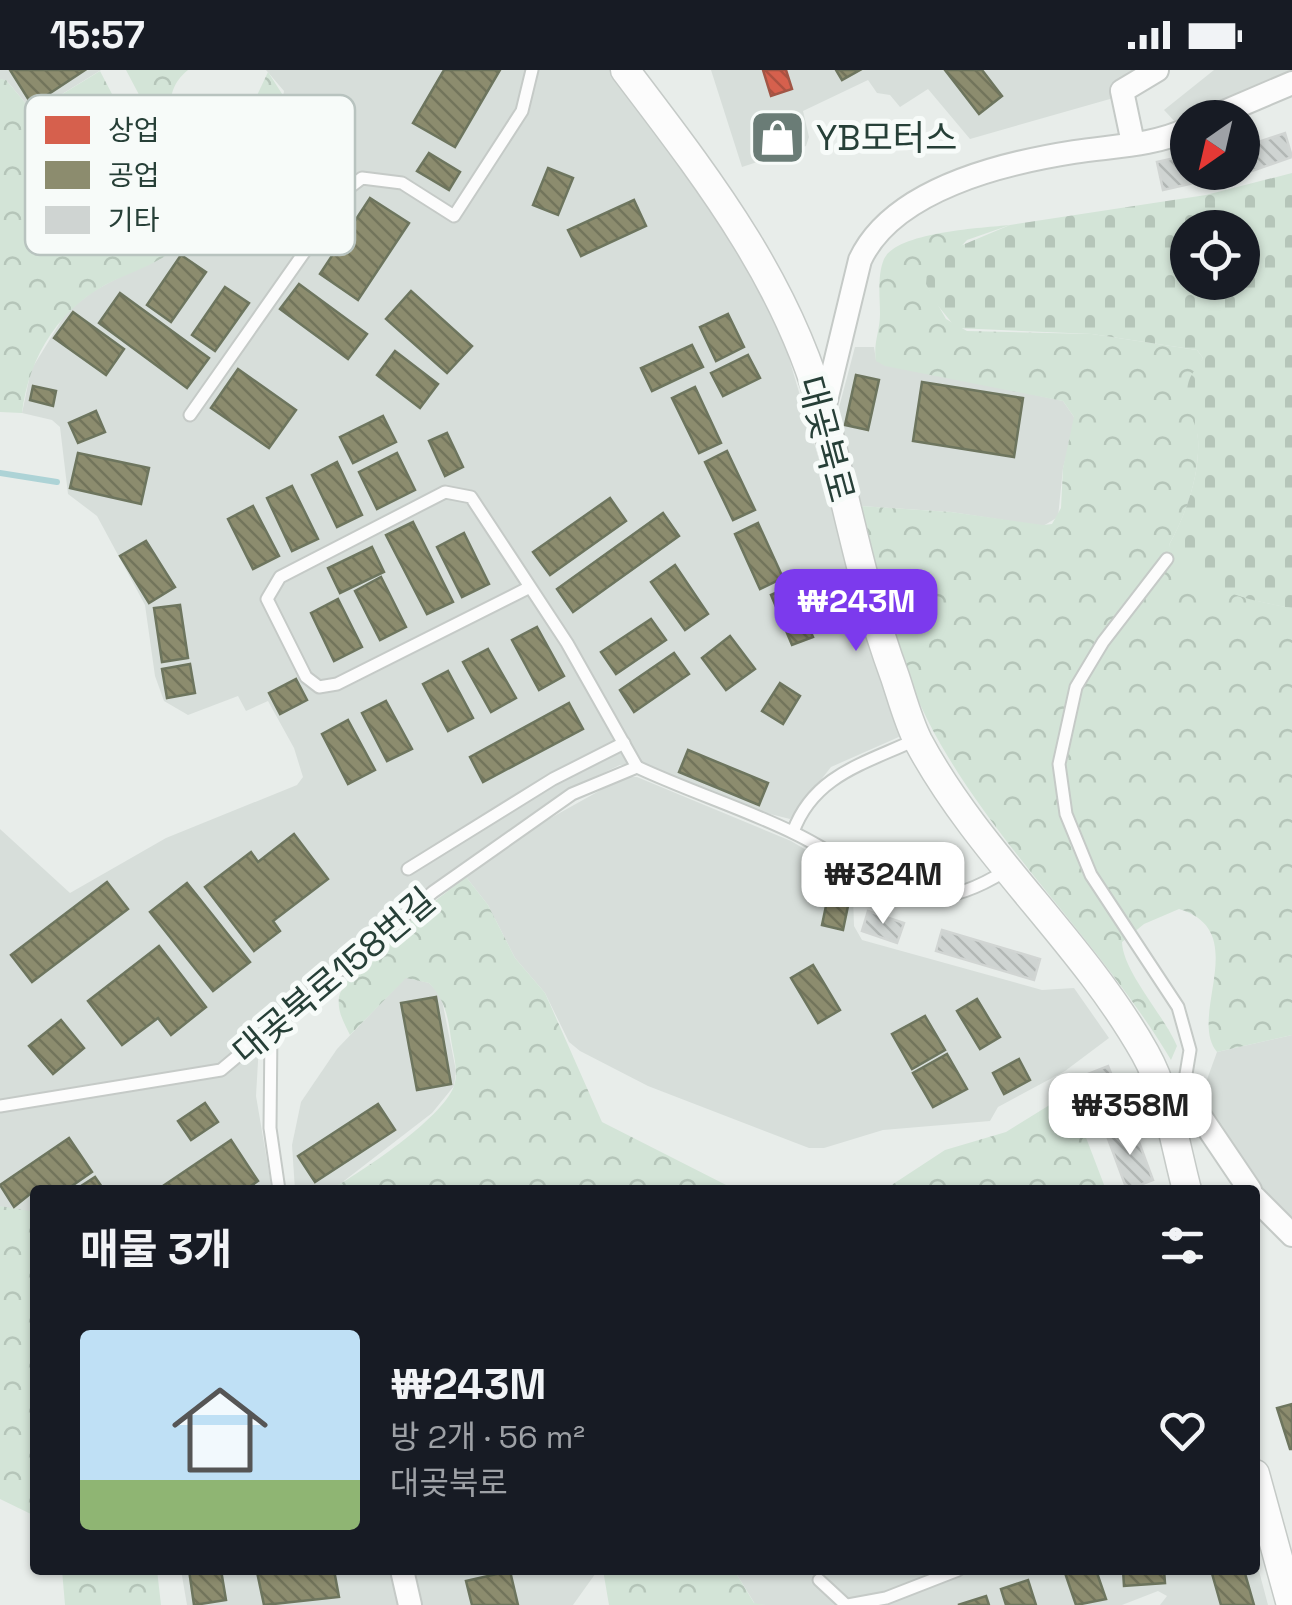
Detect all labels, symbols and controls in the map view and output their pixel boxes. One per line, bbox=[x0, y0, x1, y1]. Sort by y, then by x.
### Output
text: 15:57 bbox=[50, 11, 145, 59]
legend bbox=[25, 95, 355, 255]
north arrow bbox=[1170, 100, 1260, 190]
map controls bbox=[1170, 100, 1260, 300]
shop icon: YB모터스 bbox=[747, 108, 807, 168]
text: 상업 bbox=[108, 112, 160, 148]
place label: YB모터스 bbox=[816, 116, 957, 160]
text: 공업 bbox=[108, 157, 160, 193]
text: 기타 bbox=[108, 202, 160, 238]
button: locate bbox=[1170, 210, 1260, 300]
street label: 대곶북로 bbox=[788, 371, 864, 507]
pin: ₩243M bbox=[786, 569, 926, 654]
text: ₩243M bbox=[796, 581, 916, 621]
pin: ₩324M bbox=[813, 842, 953, 927]
text: ₩324M bbox=[823, 854, 943, 894]
street label: 대곶북로158번길 bbox=[224, 879, 444, 1073]
pin: ₩358M bbox=[1060, 1073, 1200, 1158]
text: ₩358M bbox=[1071, 1085, 1189, 1125]
icon: filters bbox=[1155, 1218, 1210, 1273]
text: 매물 3개 bbox=[80, 1223, 232, 1276]
text: ₩243M bbox=[390, 1358, 546, 1411]
icon: home bbox=[160, 1370, 280, 1490]
icon: heart bbox=[1155, 1403, 1210, 1458]
text: 방 2개 · 56 m² bbox=[390, 1417, 585, 1457]
text: 대곶북로 bbox=[390, 1463, 508, 1503]

